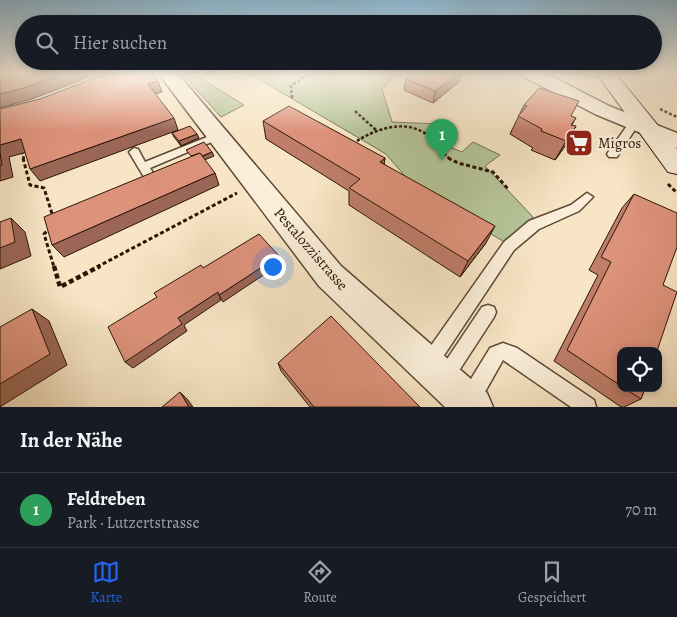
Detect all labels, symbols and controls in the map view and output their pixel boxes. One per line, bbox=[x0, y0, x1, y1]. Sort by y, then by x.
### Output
search box bbox=[15, 15, 662, 70]
icon: search bbox=[33, 29, 61, 57]
text: Hier suchen bbox=[73, 30, 167, 56]
pin: 1 bbox=[426, 119, 458, 160]
supermarket icon: Migros bbox=[564, 128, 594, 158]
place label: Migros bbox=[598, 133, 641, 153]
street label: Pestalozzistrasse bbox=[269, 203, 353, 295]
your location bbox=[260, 254, 286, 280]
map controls bbox=[617, 347, 662, 392]
button: locate bbox=[617, 347, 662, 392]
text: In der Nähe bbox=[20, 426, 122, 454]
text: Feldreben bbox=[67, 486, 146, 512]
text: 1 bbox=[33, 499, 39, 521]
text: 70 m bbox=[625, 499, 657, 521]
text: Park · Lutzertstrasse bbox=[67, 512, 200, 534]
tab: Karte bbox=[91, 558, 122, 607]
tab: Route bbox=[303, 558, 337, 607]
tab: Gespeichert bbox=[518, 558, 586, 607]

